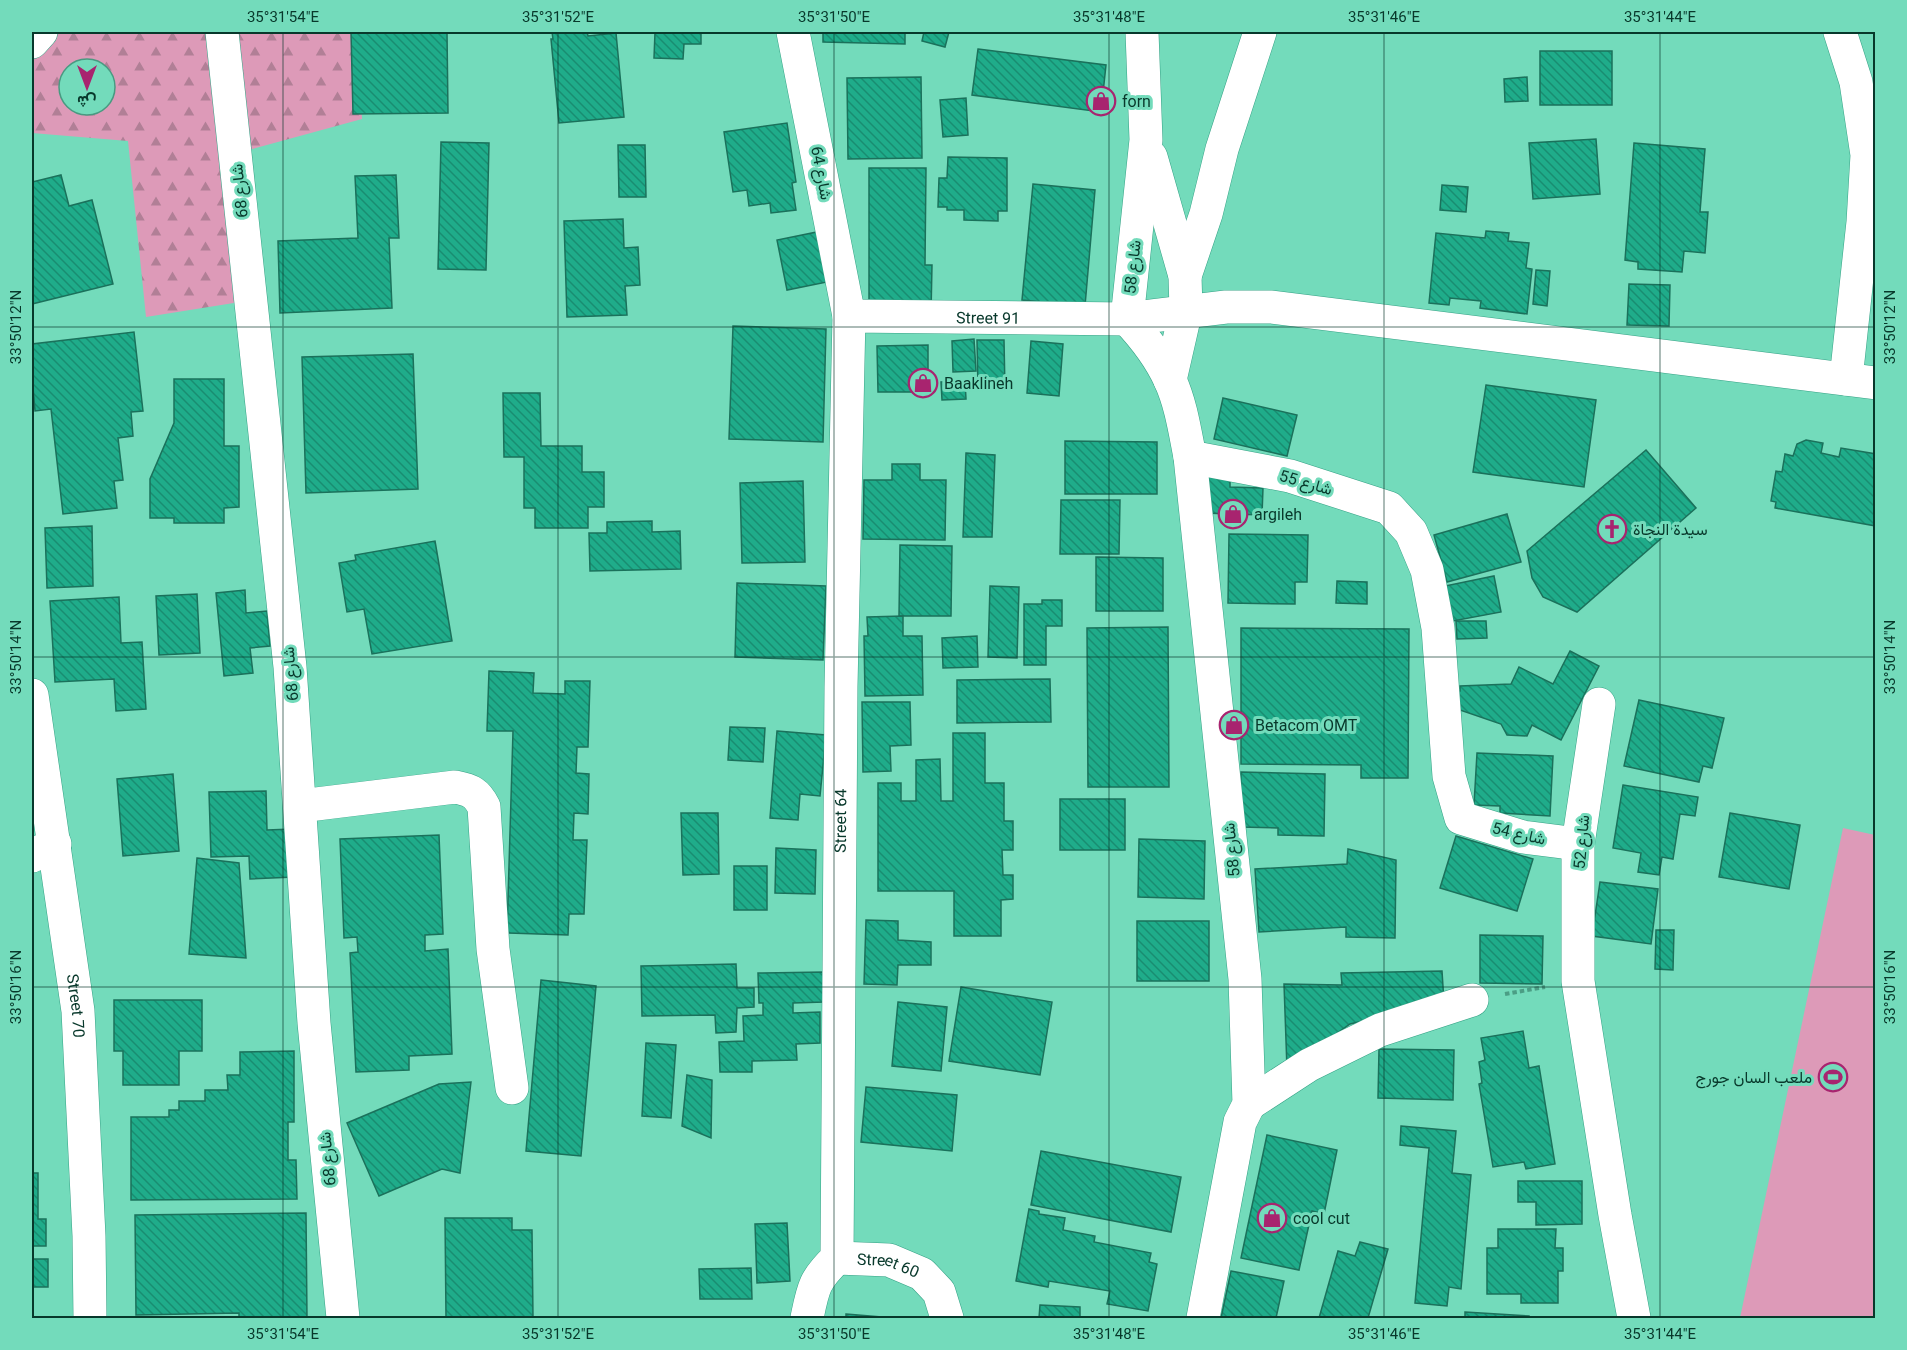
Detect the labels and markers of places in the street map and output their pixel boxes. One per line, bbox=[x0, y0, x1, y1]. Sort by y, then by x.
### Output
shop icon: forn bbox=[1085, 85, 1117, 117]
place label: forn bbox=[1122, 92, 1151, 111]
shop icon: Baaklineh bbox=[907, 367, 939, 399]
place label: Baaklineh bbox=[944, 374, 1013, 393]
shop icon: argileh bbox=[1217, 498, 1249, 530]
place label: argileh bbox=[1254, 505, 1302, 524]
church icon: سيدة النجاة bbox=[1596, 513, 1628, 545]
place label: سيدة النجاة bbox=[1633, 520, 1708, 539]
shop icon: Betacom OMT bbox=[1218, 709, 1250, 741]
place label: Betacom OMT bbox=[1255, 716, 1358, 735]
sports icon: ملعب السان جورج bbox=[1817, 1061, 1849, 1093]
place label: ملعب السان جورج bbox=[1696, 1068, 1812, 1089]
shop icon: cool cut bbox=[1256, 1202, 1288, 1234]
place label: cool cut bbox=[1293, 1209, 1350, 1228]

